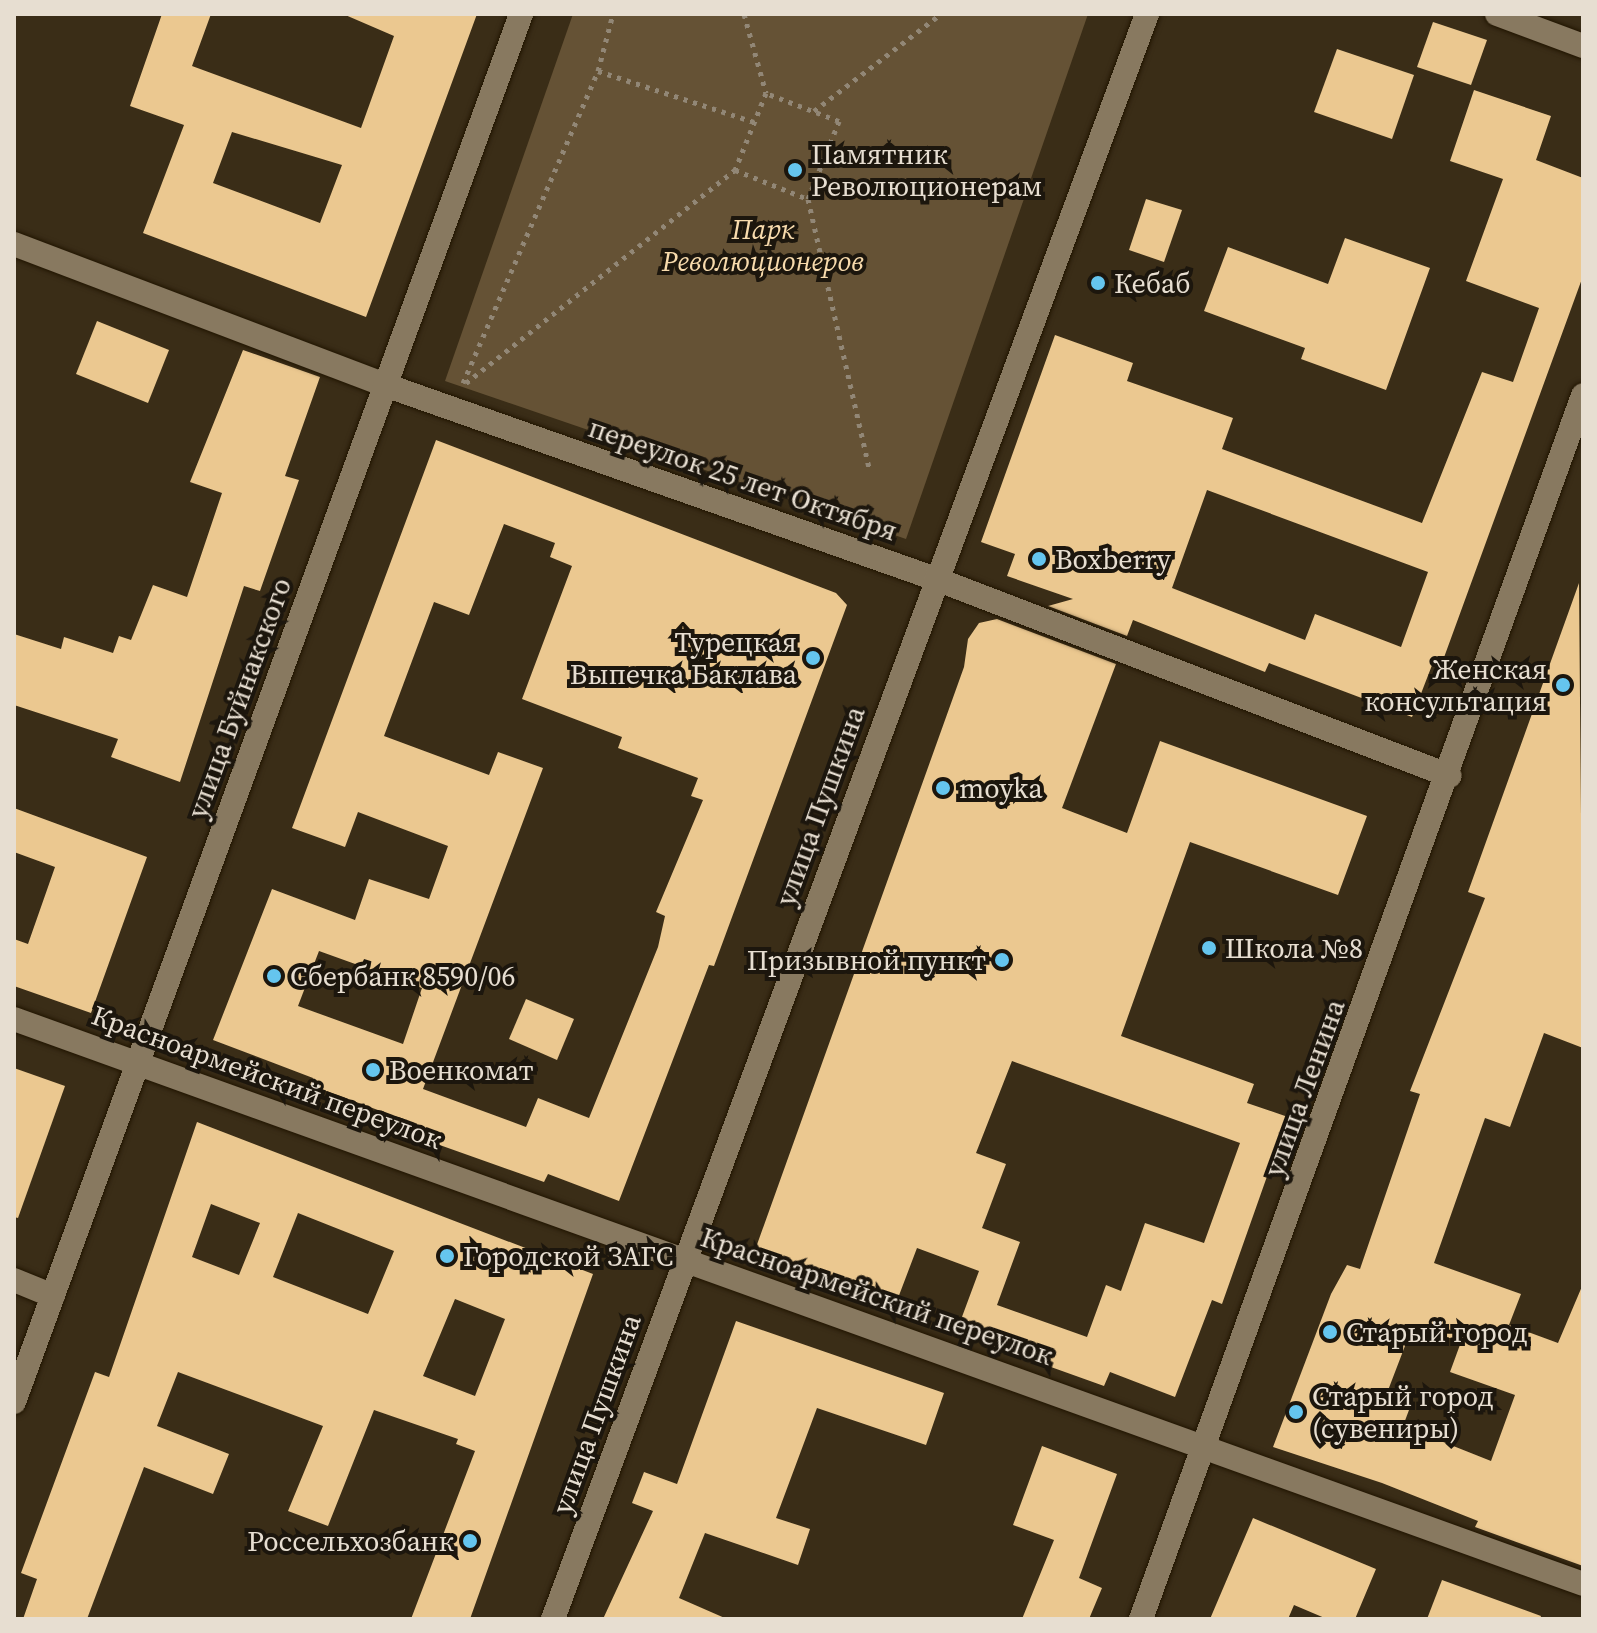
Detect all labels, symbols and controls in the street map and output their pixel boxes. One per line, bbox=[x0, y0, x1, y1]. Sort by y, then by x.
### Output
place label: Памятник Революционерам bbox=[811, 137, 1042, 203]
marker: Памятник Революционерам bbox=[786, 161, 804, 179]
park label: Парк Революционеров bbox=[662, 212, 864, 278]
place label: Кебаб bbox=[1114, 266, 1190, 300]
marker: Кебаб bbox=[1089, 274, 1107, 292]
street label: переулок 25 лет Октября bbox=[584, 410, 902, 548]
place label: Boxberry bbox=[1055, 542, 1171, 576]
marker: Boxberry bbox=[1030, 550, 1048, 568]
street label: улица Буйнакского bbox=[180, 573, 298, 823]
place label: Турецкая Выпечка Баклава bbox=[570, 625, 797, 691]
marker: Турецкая Выпечка Баклава bbox=[804, 649, 822, 667]
place label: Женская консультация bbox=[1364, 652, 1547, 718]
marker: Женская консультация bbox=[1554, 676, 1572, 694]
street label: улица Пушкина bbox=[768, 702, 872, 910]
place label: moyka bbox=[959, 771, 1043, 805]
marker: moyka bbox=[934, 779, 952, 797]
place label: Школа №8 bbox=[1225, 931, 1363, 965]
marker: Школа №8 bbox=[1200, 939, 1218, 957]
place label: Призывной пункт bbox=[747, 943, 986, 977]
marker: Призывной пункт bbox=[993, 951, 1011, 969]
place label: Сбербанк 8590/06 bbox=[290, 959, 515, 993]
marker: Сбербанк 8590/06 bbox=[265, 967, 283, 985]
street label: улица Ленина bbox=[1256, 995, 1352, 1181]
street label: Красноармейский переулок bbox=[87, 998, 447, 1156]
place label: Военкомат bbox=[389, 1053, 534, 1087]
marker: Военкомат bbox=[364, 1061, 382, 1079]
street label: Красноармейский переулок bbox=[697, 1220, 1057, 1372]
place label: Городской ЗАГС bbox=[463, 1239, 673, 1273]
marker: Городской ЗАГС bbox=[438, 1247, 456, 1265]
street label: улица Пушкина bbox=[544, 1310, 648, 1518]
place label: Старый город bbox=[1346, 1315, 1528, 1349]
marker: Старый город bbox=[1321, 1323, 1339, 1341]
place label: Старый город (сувениры) bbox=[1312, 1379, 1494, 1445]
marker: Старый город (сувениры) bbox=[1287, 1403, 1305, 1421]
place label: Россельхозбанк bbox=[247, 1524, 454, 1558]
marker: Россельхозбанк bbox=[461, 1532, 479, 1550]

